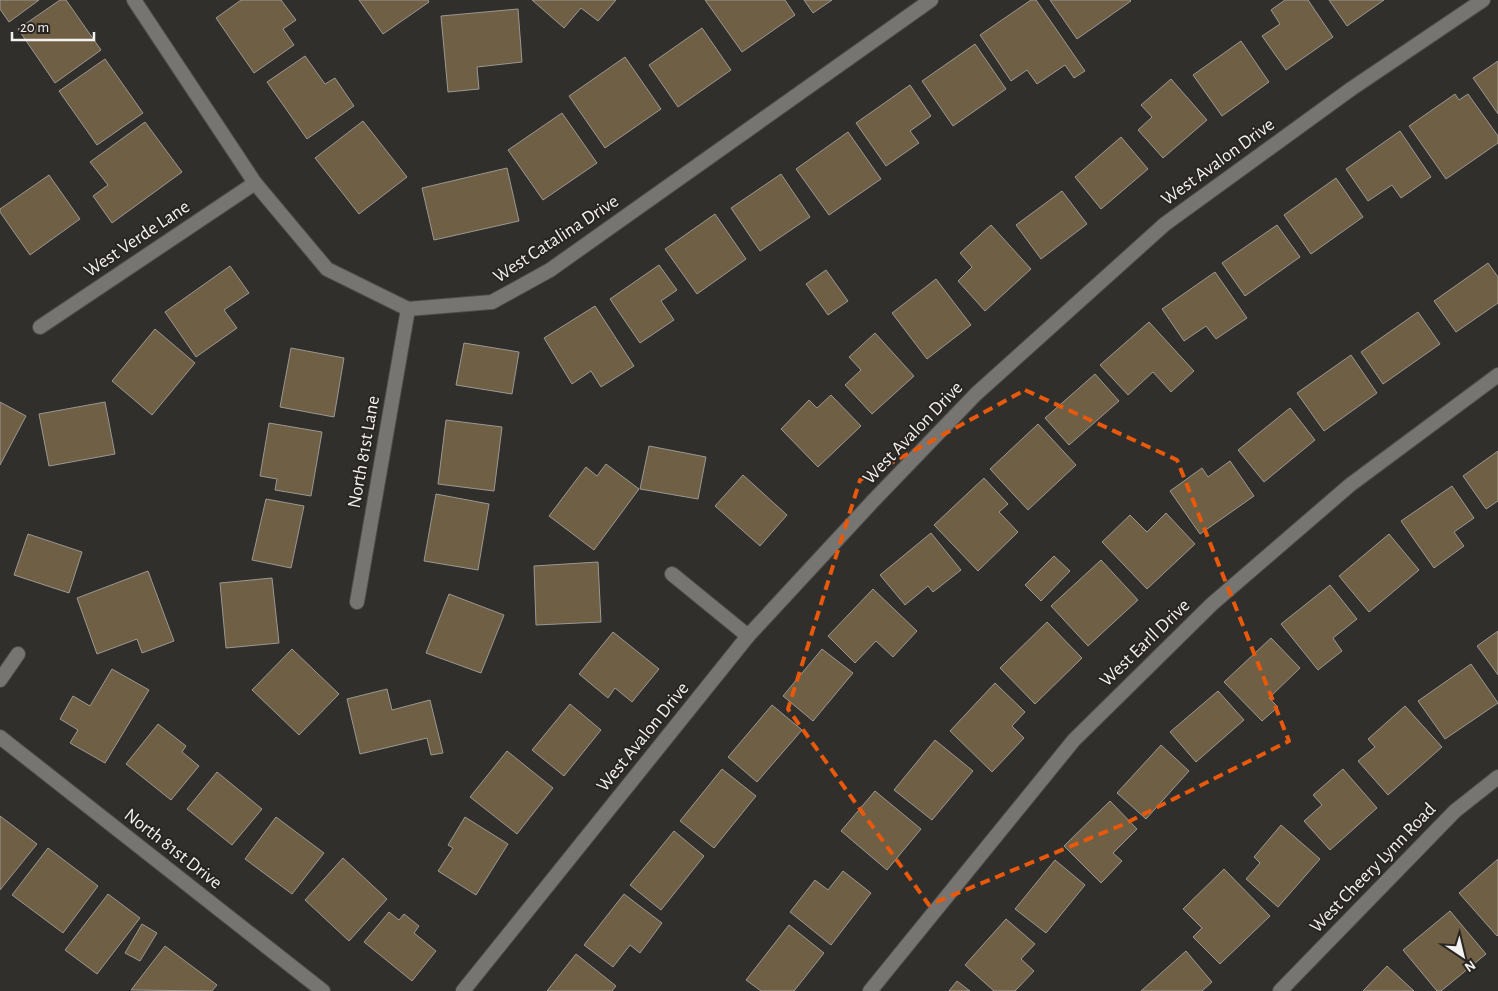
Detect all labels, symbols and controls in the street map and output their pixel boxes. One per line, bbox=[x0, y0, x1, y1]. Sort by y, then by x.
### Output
scale bar bbox=[12, 10, 95, 42]
text: 20 m bbox=[20, 20, 49, 35]
street label: West Avalon Drive bbox=[1158, 115, 1278, 209]
street label: West Catalina Drive bbox=[490, 192, 622, 286]
street label: West Verde Lane bbox=[81, 197, 193, 281]
street label: West Avalon Drive bbox=[859, 378, 967, 488]
street label: North 81st Lane bbox=[345, 394, 383, 510]
street label: West Earll Drive bbox=[1096, 596, 1194, 690]
street label: West Avalon Drive bbox=[593, 679, 693, 795]
street label: West Cheery Lynn Road bbox=[1306, 799, 1440, 936]
street label: North 81st Drive bbox=[121, 805, 225, 893]
north arrow bbox=[1438, 931, 1488, 981]
text: N bbox=[1462, 957, 1478, 974]

